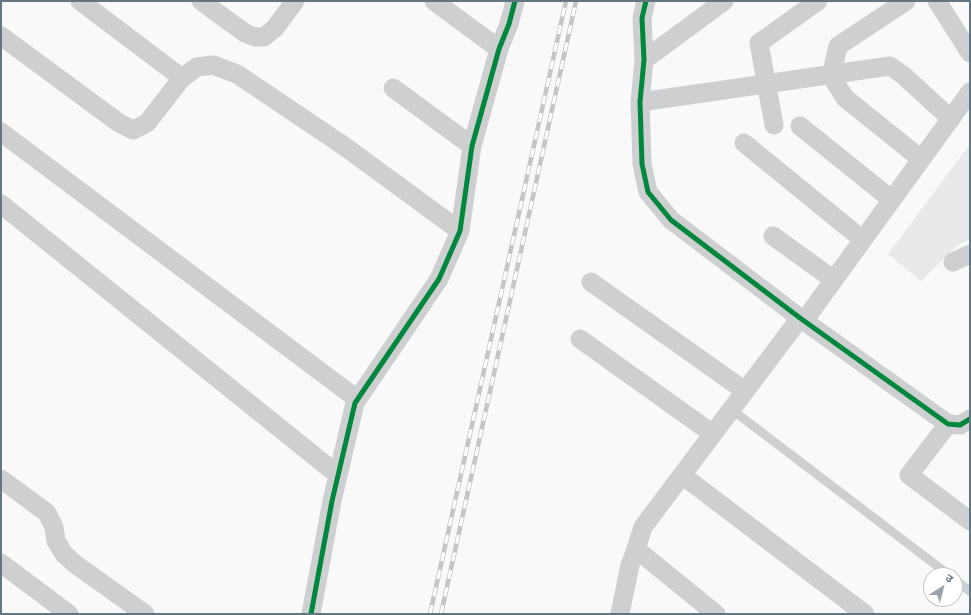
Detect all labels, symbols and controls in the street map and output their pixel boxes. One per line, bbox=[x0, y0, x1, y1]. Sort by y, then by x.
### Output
north arrow bbox=[923, 567, 963, 607]
text: उ bbox=[943, 571, 956, 585]

